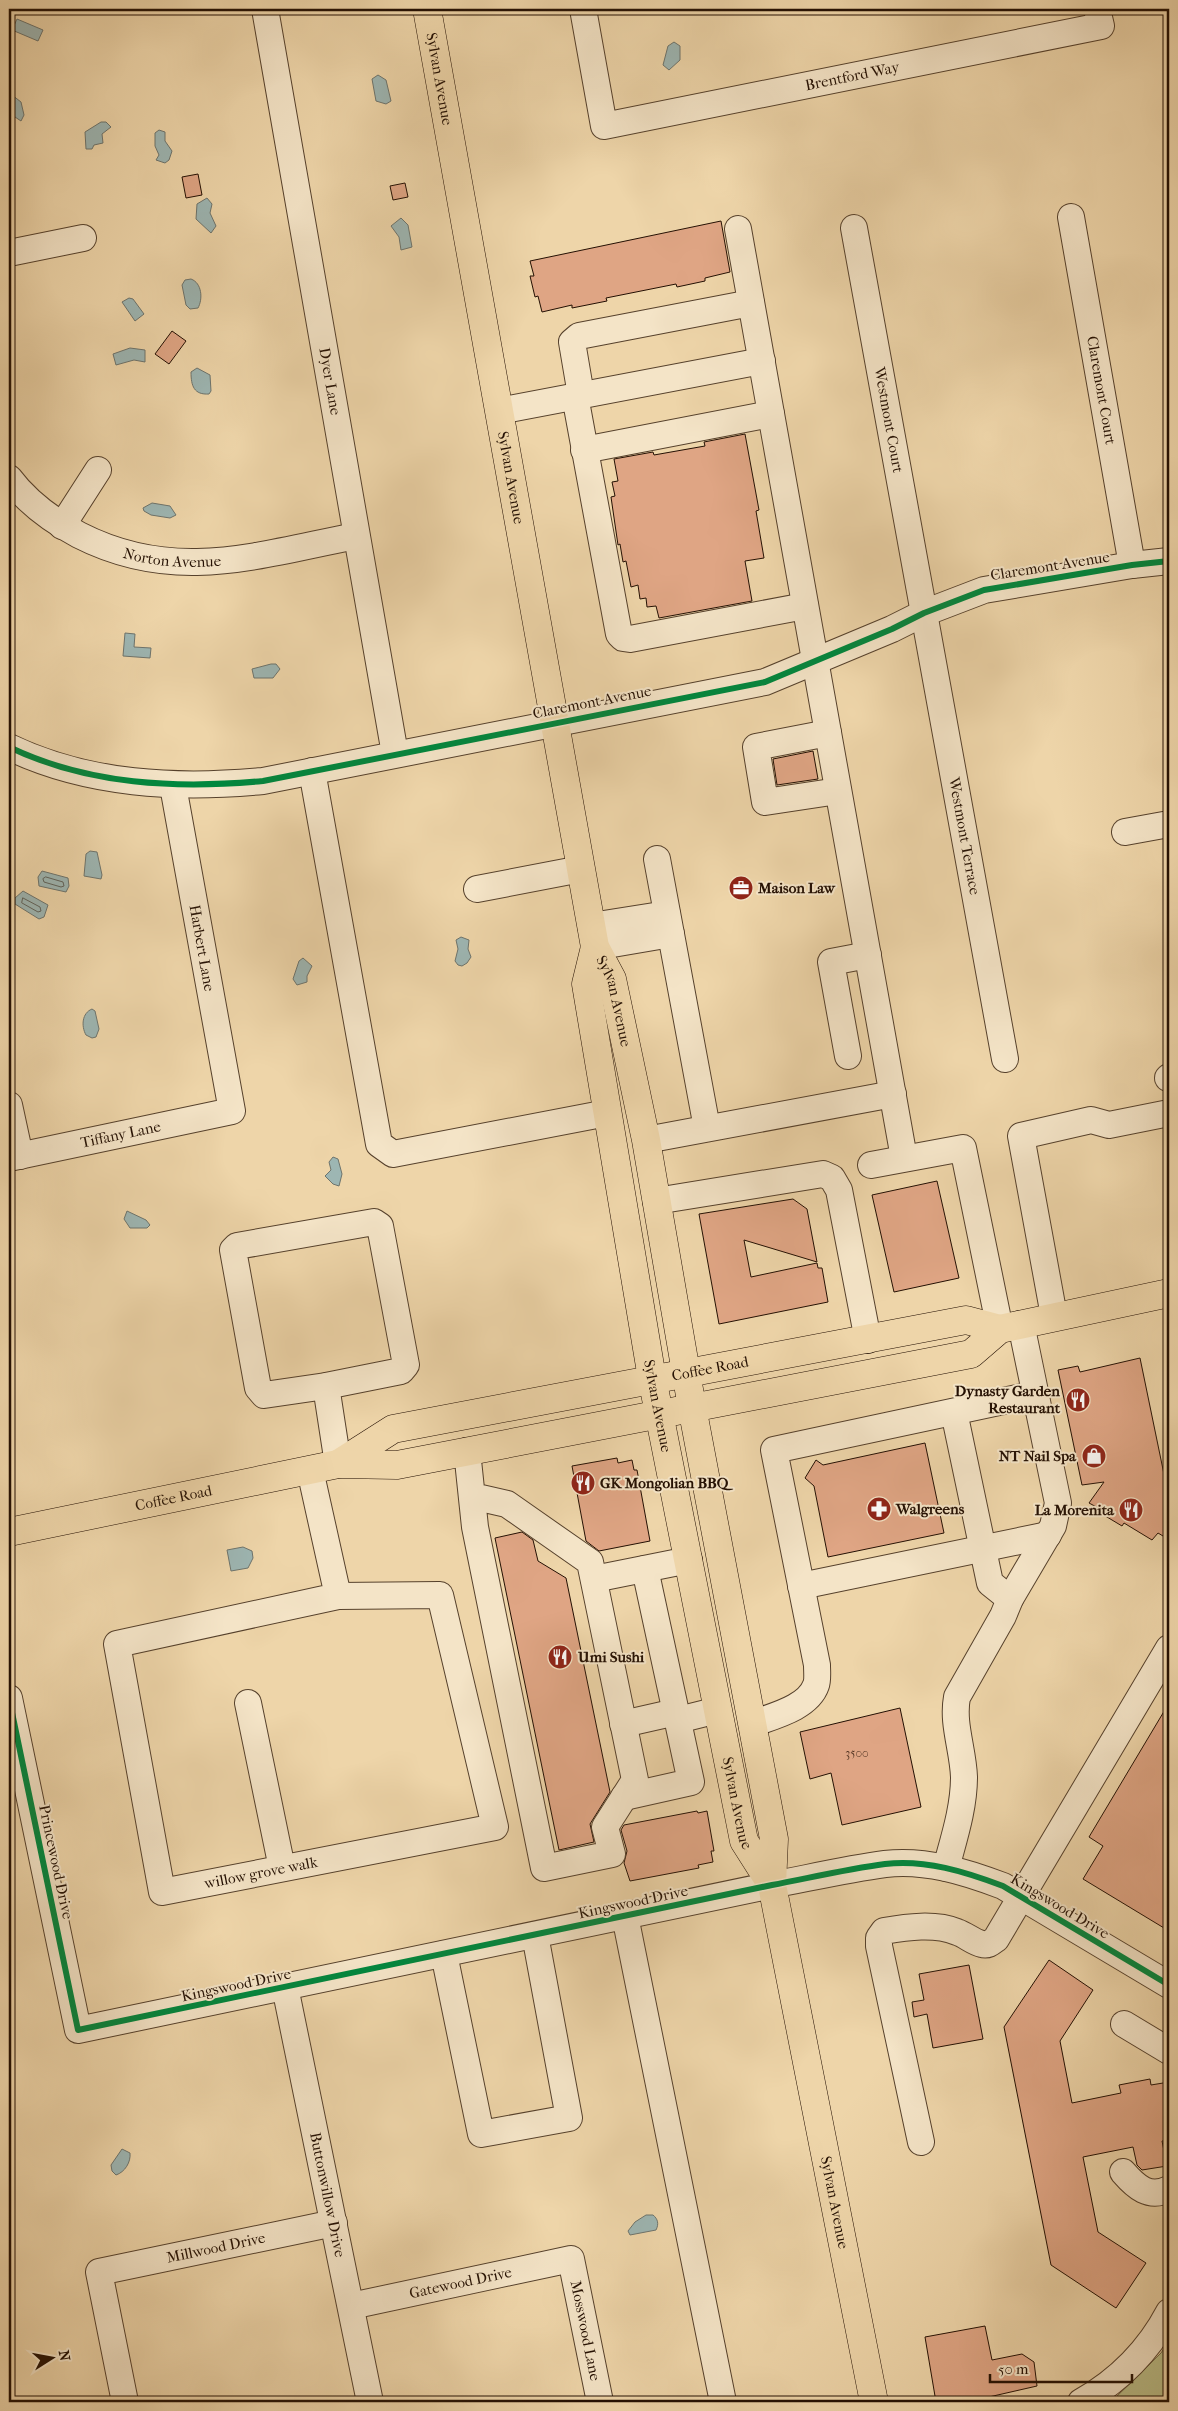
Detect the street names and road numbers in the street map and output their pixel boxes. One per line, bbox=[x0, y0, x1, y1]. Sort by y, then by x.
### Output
street label: Sylvan Avenue bbox=[422, 31, 457, 127]
street label: Brentford Way bbox=[803, 58, 902, 94]
street label: Claremont Court bbox=[1083, 335, 1120, 447]
street label: Dyer Lane bbox=[315, 346, 345, 417]
street label: Westmont Court bbox=[870, 365, 907, 475]
street label: Sylvan Avenue bbox=[494, 430, 528, 526]
street label: Norton Avenue bbox=[121, 544, 222, 571]
street label: Claremont Avenue bbox=[989, 548, 1111, 584]
street label: Claremont Avenue bbox=[531, 682, 653, 722]
street label: Westmont Terrace bbox=[945, 775, 984, 897]
street label: Harbert Lane bbox=[186, 903, 219, 993]
street label: Sylvan Avenue bbox=[592, 953, 635, 1049]
street label: Tiffany Lane bbox=[79, 1117, 163, 1152]
street label: Coffee Road bbox=[670, 1352, 751, 1385]
street label: Sylvan Avenue bbox=[640, 1358, 676, 1454]
street label: Coffee Road bbox=[133, 1481, 214, 1515]
street label: Sylvan Avenue bbox=[718, 1755, 756, 1853]
street label: Princewood Drive bbox=[35, 1803, 77, 1921]
street label: willow grove walk bbox=[202, 1853, 319, 1893]
street label: Kingswood Drive bbox=[1008, 1870, 1113, 1943]
street label: Kingswood Drive bbox=[577, 1881, 690, 1922]
street label: Kingswood Drive bbox=[180, 1964, 293, 2005]
street label: Buttonwillow Drive bbox=[306, 2131, 349, 2259]
street label: Sylvan Avenue bbox=[817, 2155, 853, 2251]
street label: Millwood Drive bbox=[165, 2228, 268, 2267]
street label: Gatewood Drive bbox=[408, 2263, 514, 2302]
street label: Mosswood Lane bbox=[567, 2279, 605, 2383]

